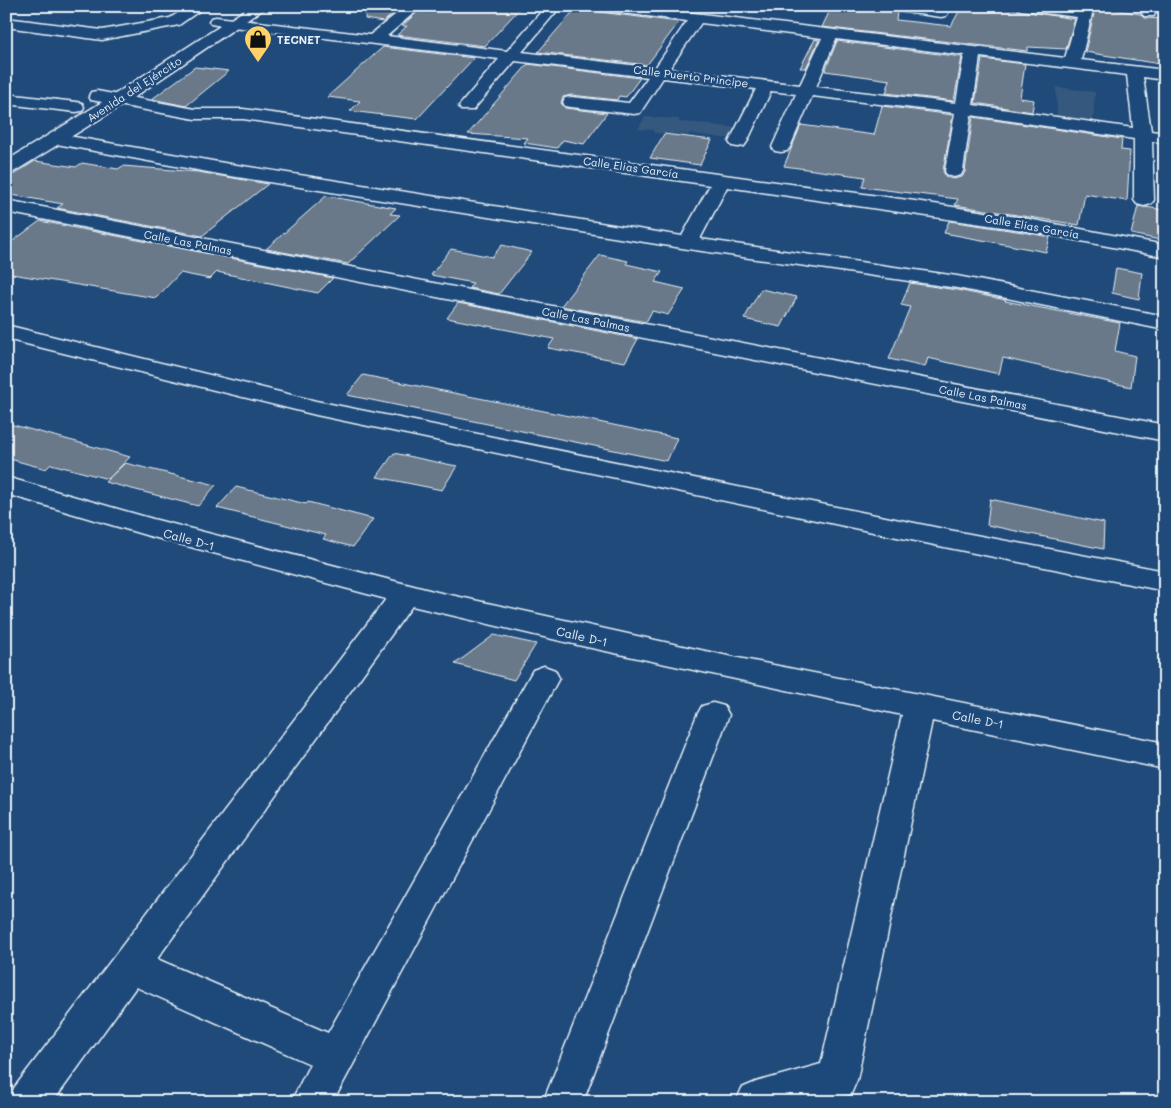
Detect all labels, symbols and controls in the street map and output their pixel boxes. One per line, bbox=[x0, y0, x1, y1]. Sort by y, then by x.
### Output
shop icon: TECNET bbox=[243, 24, 273, 63]
place label: TECNET bbox=[277, 32, 321, 47]
street label: Avenida del Ejército bbox=[84, 53, 184, 125]
street label: Calle Puerto Principe bbox=[633, 62, 749, 91]
street label: Calle Elías García bbox=[582, 153, 680, 181]
street label: Calle Elías García bbox=[983, 210, 1081, 242]
street label: Calle Las Palmas bbox=[143, 226, 233, 258]
street label: Calle Las Palmas bbox=[541, 303, 631, 335]
street label: Calle Las Palmas bbox=[938, 381, 1028, 413]
street label: Calle D-1 bbox=[162, 525, 216, 553]
street label: Calle D-1 bbox=[555, 622, 609, 650]
street label: Calle D-1 bbox=[951, 706, 1005, 732]

